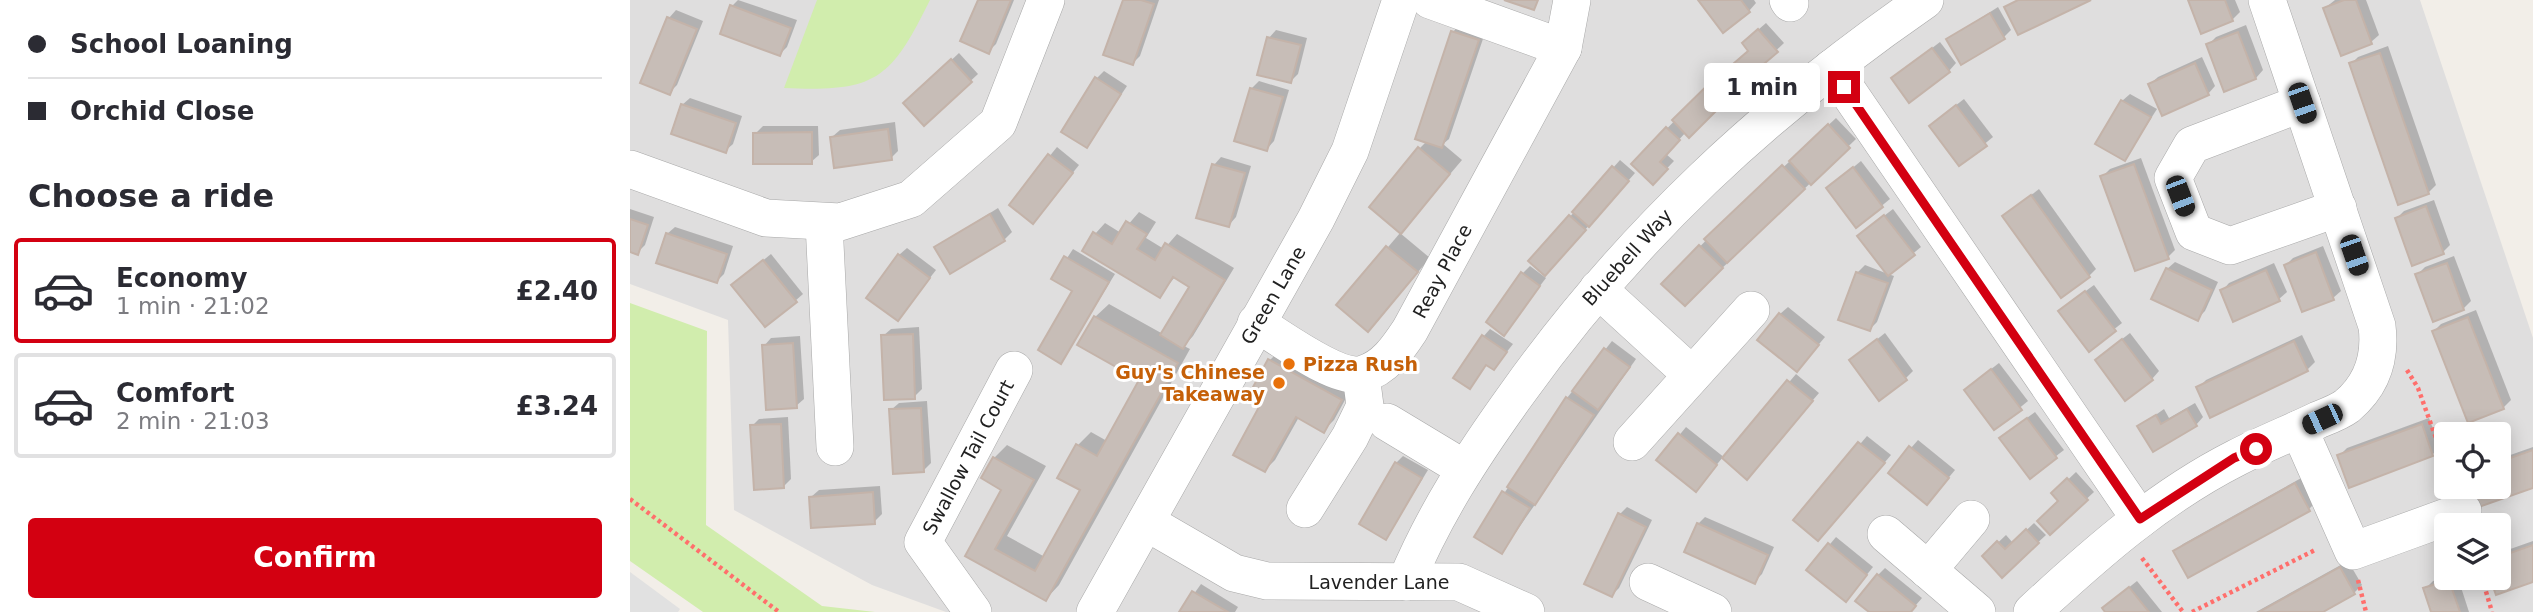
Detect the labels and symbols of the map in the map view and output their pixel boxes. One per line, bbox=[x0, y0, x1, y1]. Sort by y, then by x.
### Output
callout: 1 min bbox=[1704, 62, 1820, 112]
route end bbox=[1828, 71, 1860, 103]
car bbox=[2286, 80, 2319, 126]
car bbox=[2163, 173, 2198, 219]
street label: Bluebell Way bbox=[1578, 204, 1676, 310]
street label: Reay Place bbox=[1408, 220, 1476, 322]
car bbox=[2338, 232, 2371, 278]
street label: Green Lane bbox=[1236, 242, 1310, 348]
place label: Pizza Rush bbox=[1303, 353, 1418, 375]
marker: Pizza Rush bbox=[1281, 356, 1297, 372]
place label: Guy's Chinese Takeaway bbox=[1115, 361, 1266, 405]
marker: Guy's Chinese Takeaway bbox=[1271, 375, 1287, 391]
street label: Swallow Tail Court bbox=[918, 376, 1018, 538]
car bbox=[2299, 401, 2346, 437]
route start bbox=[2240, 433, 2272, 465]
street label: Lavender Lane bbox=[1309, 571, 1449, 593]

